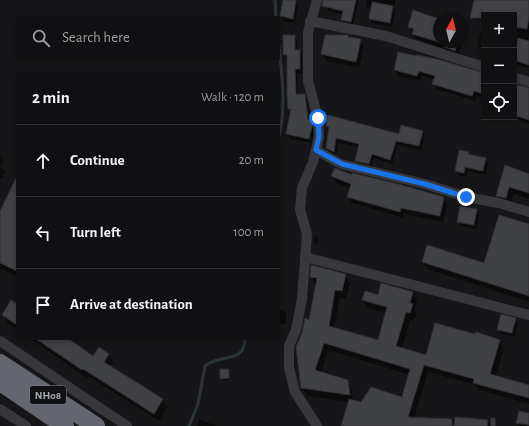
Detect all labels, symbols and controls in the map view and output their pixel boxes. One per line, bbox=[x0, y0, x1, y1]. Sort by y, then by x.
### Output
north arrow bbox=[433, 12, 469, 48]
map controls bbox=[481, 12, 517, 120]
button: + bbox=[481, 12, 517, 48]
search box bbox=[16, 16, 280, 60]
icon: search bbox=[30, 27, 52, 49]
text: Search here bbox=[62, 30, 130, 45]
button: − bbox=[481, 48, 517, 84]
button: locate bbox=[481, 84, 517, 120]
text: 2 min bbox=[32, 89, 70, 106]
text: Walk · 120 m bbox=[201, 91, 264, 104]
route start bbox=[309, 109, 327, 127]
icon: ahead bbox=[32, 150, 54, 172]
text: Continue bbox=[70, 153, 125, 168]
text: 20 m bbox=[239, 154, 264, 167]
route end bbox=[457, 188, 475, 206]
icon: left bbox=[32, 222, 54, 244]
text: Turn left bbox=[70, 225, 121, 240]
text: 100 m bbox=[233, 226, 264, 239]
icon: arrive bbox=[32, 294, 54, 316]
text: Arrive at destination bbox=[70, 297, 193, 312]
road number: NH08 bbox=[30, 386, 66, 404]

